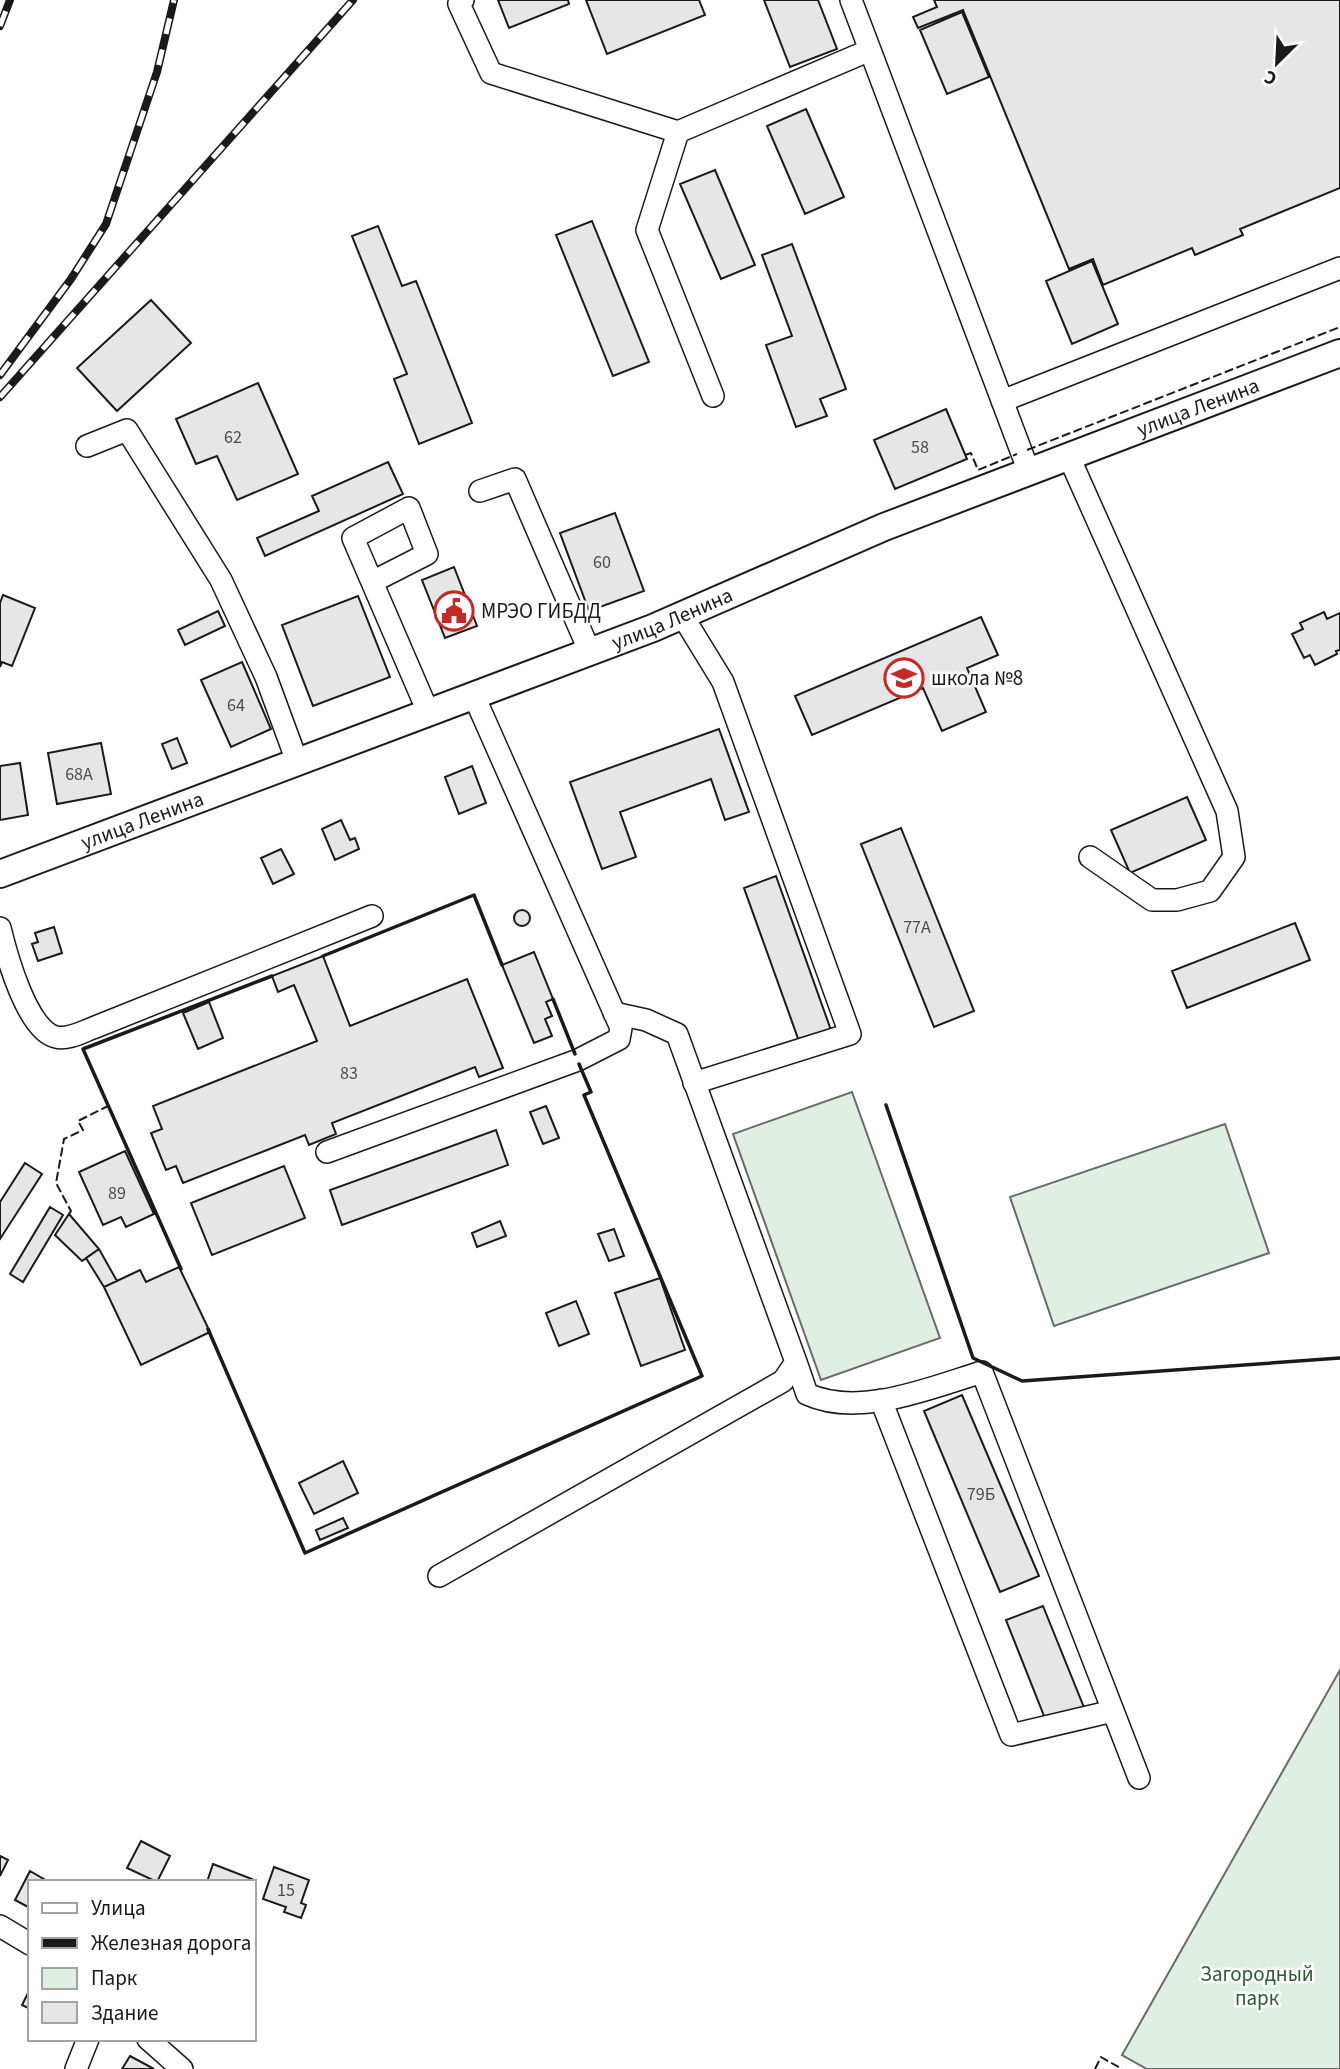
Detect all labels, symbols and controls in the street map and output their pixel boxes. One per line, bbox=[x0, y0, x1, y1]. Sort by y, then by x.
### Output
north arrow bbox=[1242, 28, 1312, 98]
text: С bbox=[1260, 63, 1281, 92]
street label: улица Ленина bbox=[1132, 370, 1264, 444]
house number: 62 bbox=[224, 425, 242, 450]
house number: 58 bbox=[911, 435, 929, 460]
house number: 60 bbox=[593, 550, 611, 575]
street label: улица Ленина bbox=[607, 580, 738, 657]
public building icon: МРЭО ГИБДД bbox=[433, 590, 475, 632]
place label: МРЭО ГИБДД bbox=[481, 596, 601, 626]
school or university icon: школа №8 bbox=[883, 657, 925, 699]
place label: школа №8 bbox=[931, 663, 1023, 693]
house number: 64 bbox=[227, 693, 245, 718]
house number: 68А bbox=[65, 762, 93, 787]
street label: улица Ленина bbox=[77, 784, 208, 857]
house number: 77А bbox=[903, 915, 931, 940]
house number: 83 bbox=[340, 1061, 358, 1086]
house number: 89 bbox=[108, 1181, 126, 1206]
house number: 79Б bbox=[967, 1482, 995, 1507]
house number: 15 bbox=[277, 1878, 295, 1903]
legend bbox=[28, 1880, 256, 2041]
text: Улица bbox=[91, 1893, 146, 1923]
text: Железная дорога bbox=[91, 1928, 251, 1958]
park label: Загородный парк bbox=[1200, 1959, 1314, 2013]
text: Парк bbox=[91, 1963, 138, 1993]
text: Здание bbox=[91, 1998, 159, 2028]

